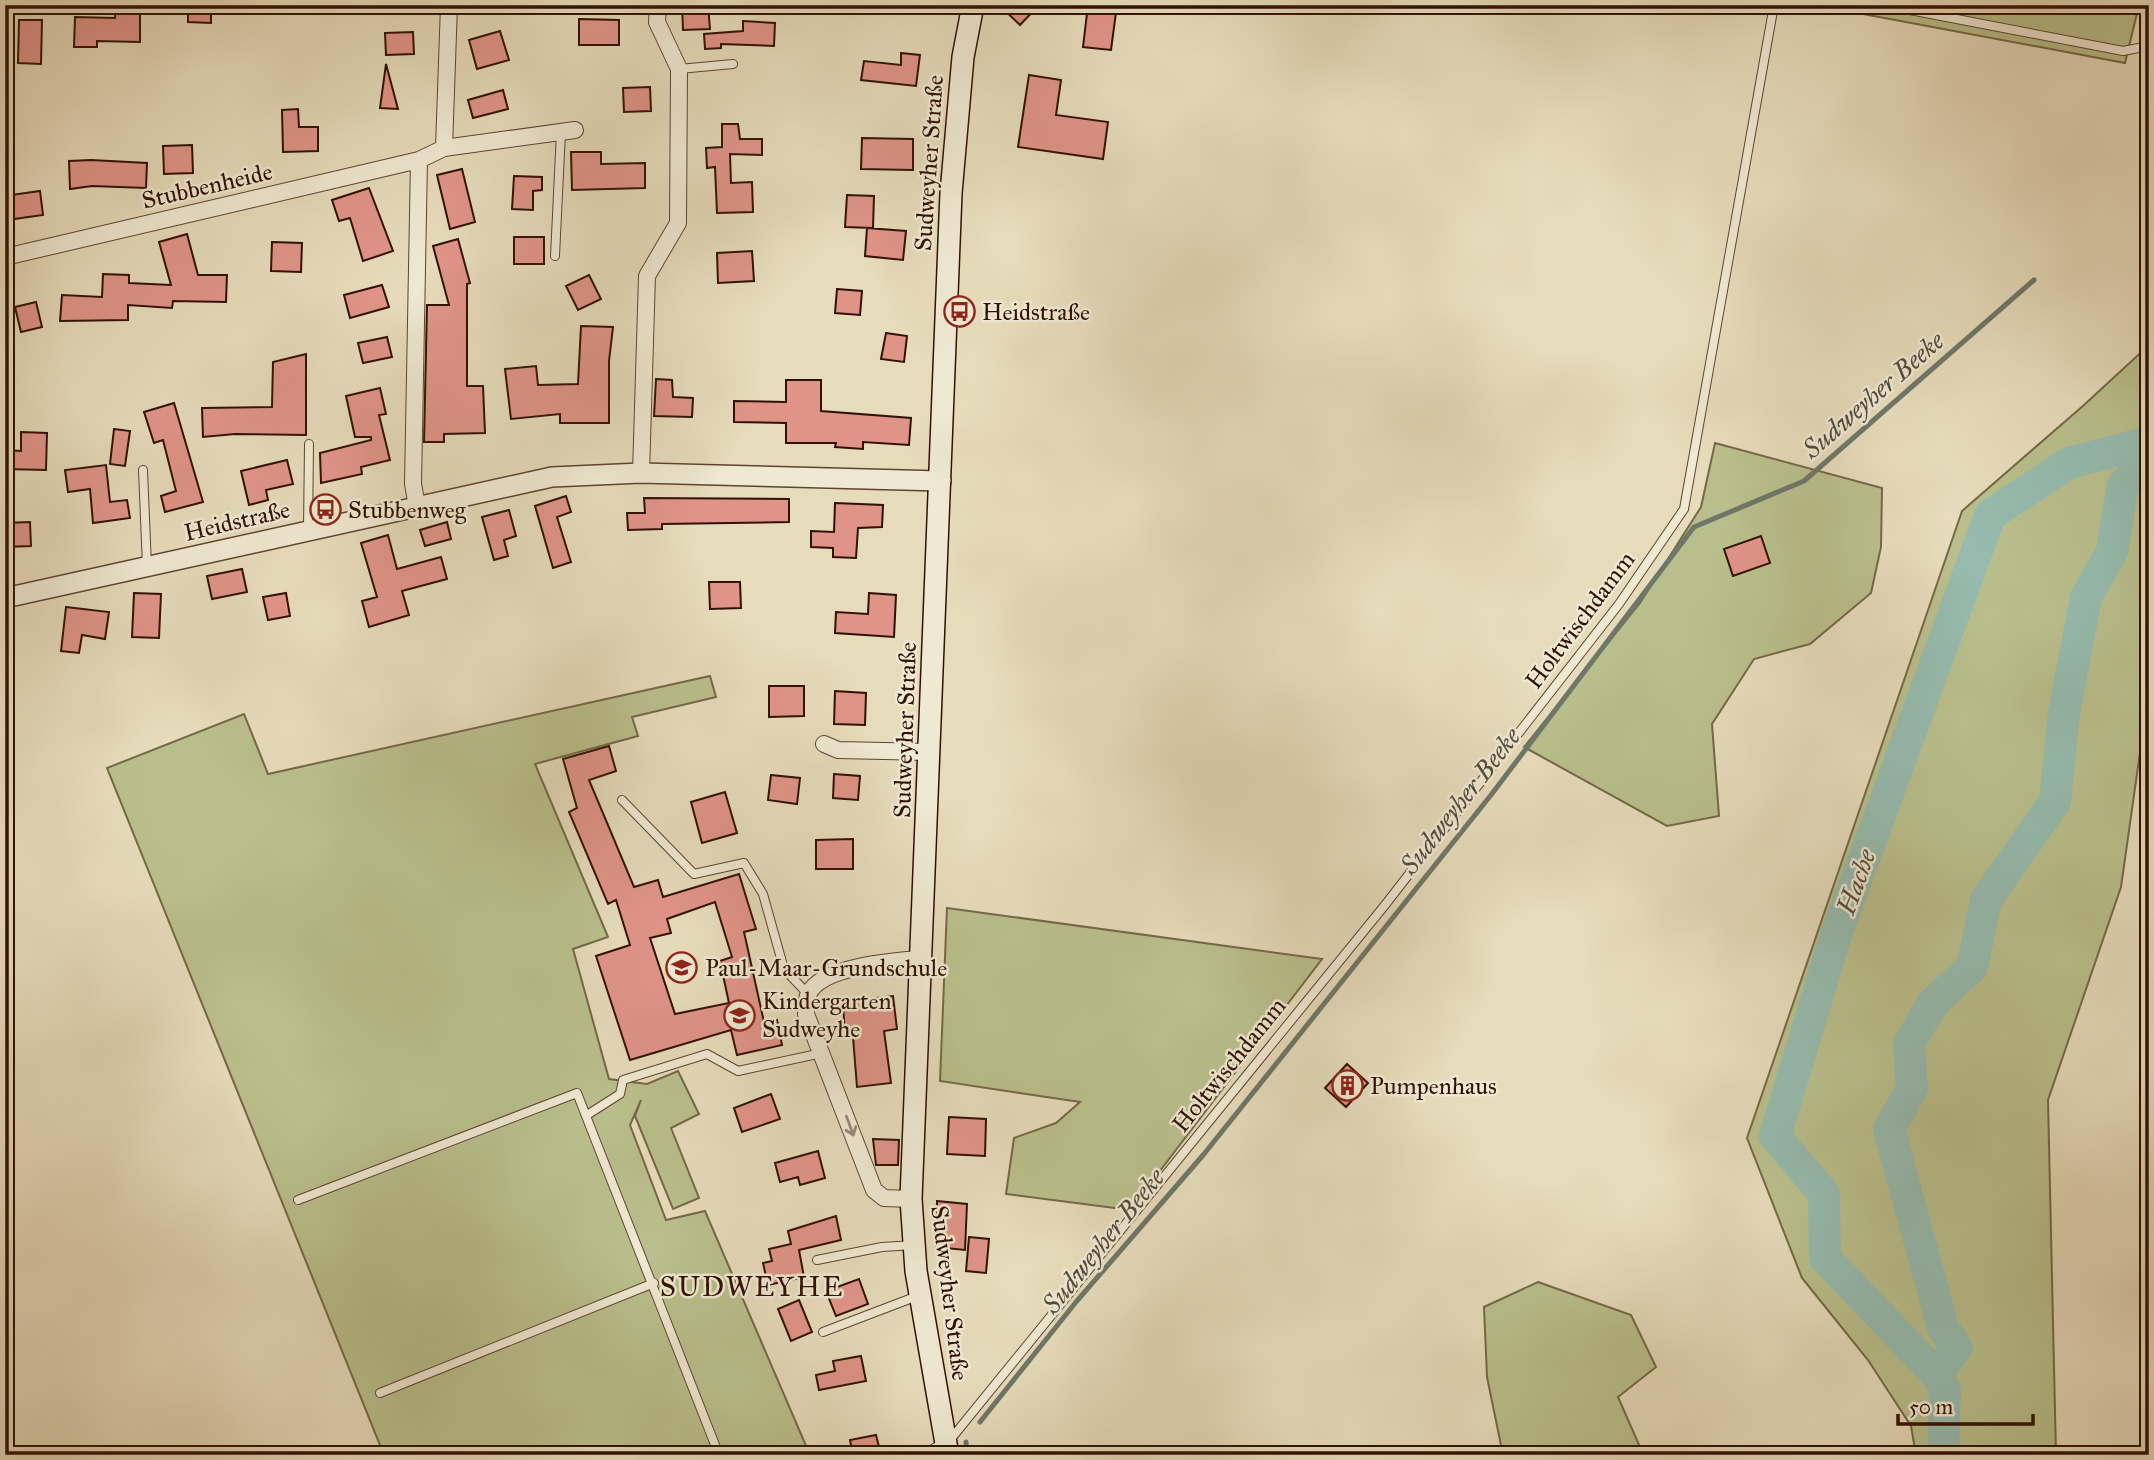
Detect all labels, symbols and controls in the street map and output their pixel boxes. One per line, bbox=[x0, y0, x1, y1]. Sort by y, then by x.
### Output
street label: Sudweyher Straße bbox=[908, 74, 950, 252]
street label: Stubbenheide bbox=[139, 156, 275, 216]
bus stop icon: Heidstraße bbox=[942, 295, 976, 329]
place label: Heidstraße bbox=[982, 297, 1090, 327]
water label: Sudweyher Beeke bbox=[1795, 324, 1951, 466]
bus stop icon: Stubbenweg bbox=[308, 493, 342, 527]
street label: Heidstraße bbox=[181, 494, 293, 548]
place label: Stubbenweg bbox=[348, 495, 467, 525]
street label: Holtwischdamm bbox=[1519, 545, 1641, 695]
street label: Sudweyher Straße bbox=[887, 641, 923, 819]
water label: Sudweyher Beeke bbox=[1392, 720, 1528, 881]
water label: Hache bbox=[1829, 844, 1883, 920]
school or university icon: Paul-Maar-Grundschule bbox=[665, 951, 699, 985]
place label: Paul-Maar-Grundschule bbox=[705, 953, 947, 983]
place label: Kindergarten Sudweyhe bbox=[762, 986, 891, 1044]
street label: Holtwischdamm bbox=[1166, 992, 1292, 1138]
school or university icon: Kindergarten Sudweyhe bbox=[722, 998, 756, 1032]
building icon: Pumpenhaus bbox=[1330, 1069, 1364, 1103]
place label: Pumpenhaus bbox=[1370, 1071, 1497, 1101]
one-way arrow bbox=[845, 1115, 857, 1137]
water label: Sudweyher Beeke bbox=[1034, 1161, 1172, 1321]
street label: Sudweyher Straße bbox=[924, 1204, 976, 1382]
district label: SUDWEYHE bbox=[660, 1269, 844, 1304]
scale bar bbox=[1898, 1383, 2033, 1427]
text: 50 m bbox=[1909, 1394, 1954, 1420]

